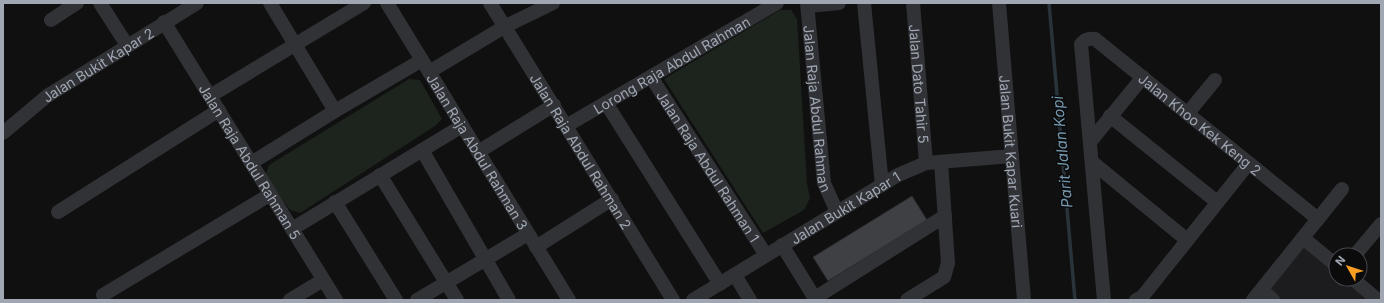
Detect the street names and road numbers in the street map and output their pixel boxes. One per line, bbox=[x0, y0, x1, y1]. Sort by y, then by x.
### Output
street label: Lorong Raja Abdul Rahman bbox=[590, 12, 753, 117]
street label: Jalan Bukit Kapar 2 bbox=[38, 24, 156, 105]
street label: Jalan Raja Abdul Rahman bbox=[801, 24, 835, 195]
street label: Jalan Dato Tahir 5 bbox=[906, 24, 933, 144]
street label: Jalan Khoo Kek Keng 2 bbox=[1135, 69, 1265, 179]
street label: Jalan Raja Abdul Rahman 3 bbox=[424, 70, 532, 233]
street label: Jalan Raja Abdul Rahman 2 bbox=[527, 70, 636, 232]
street label: Jalan Bukit Kapar Kuari bbox=[997, 74, 1026, 229]
street label: Jalan Raja Abdul Rahman 5 bbox=[196, 81, 305, 242]
street label: Jalan Raja Abdul Rahman 1 bbox=[653, 87, 764, 245]
street label: Jalan Bukit Kapar 1 bbox=[787, 167, 903, 247]

